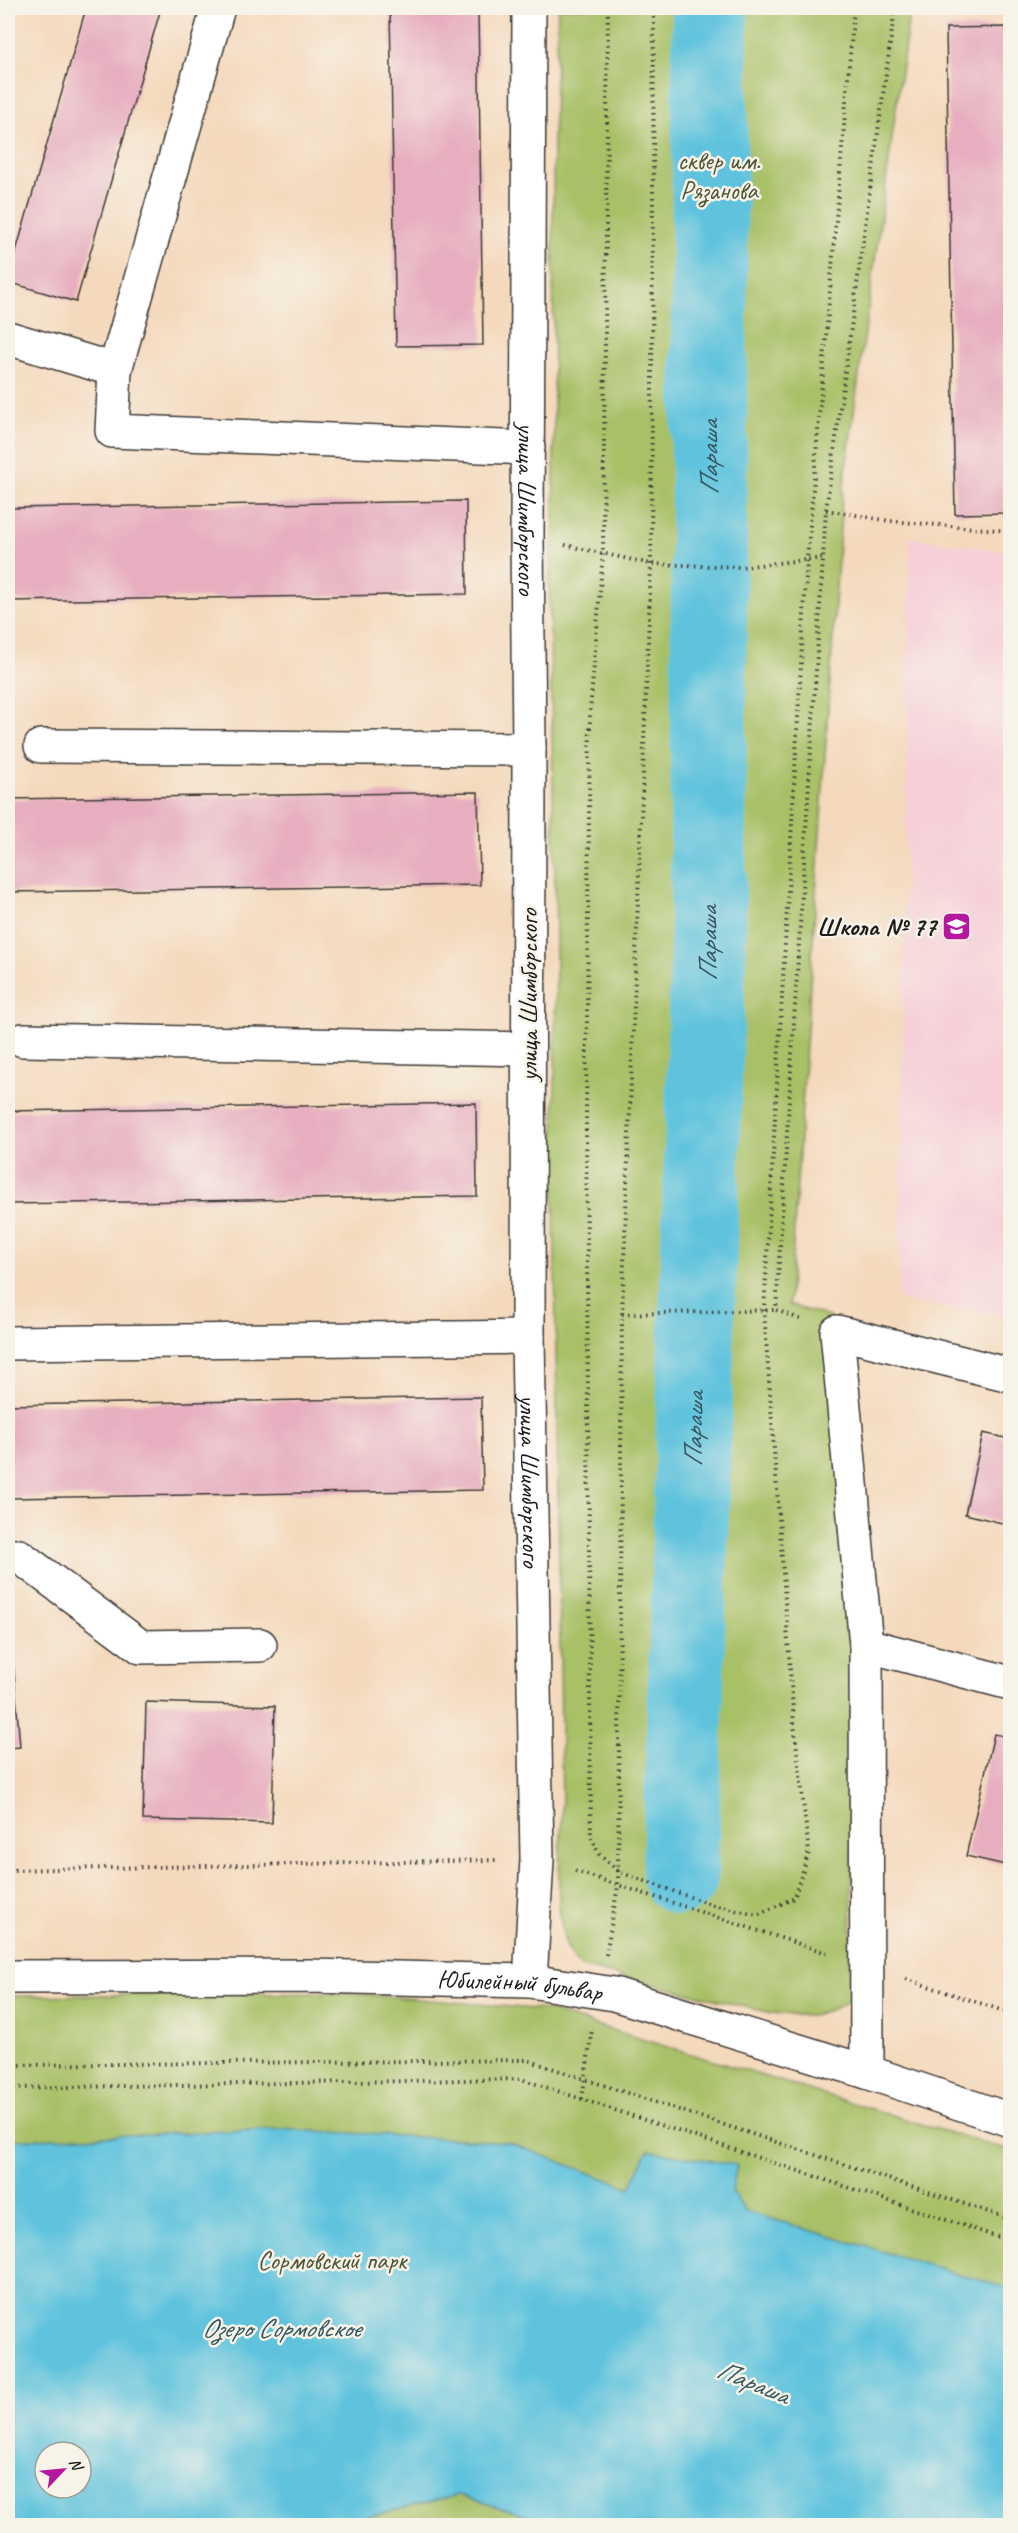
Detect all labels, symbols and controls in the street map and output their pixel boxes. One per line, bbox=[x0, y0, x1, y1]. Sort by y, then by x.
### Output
park label: сквер им. Рязанова bbox=[677, 144, 761, 208]
water label: Параша bbox=[692, 417, 726, 495]
street label: улица Шимборского bbox=[510, 421, 544, 597]
water label: Параша bbox=[690, 903, 725, 981]
street label: улица Шимборского bbox=[512, 907, 545, 1083]
place label: Школа № 77 bbox=[817, 910, 938, 943]
school or university icon: Школа № 77 bbox=[941, 910, 973, 942]
water label: Параша bbox=[675, 1388, 712, 1467]
street label: улица Шимборского bbox=[512, 1392, 548, 1569]
street label: Юбилейный бульвар bbox=[437, 1963, 607, 2009]
park label: Сормовский парк bbox=[257, 2244, 408, 2277]
water label: Озеро Сормовское bbox=[202, 2311, 364, 2346]
water label: Параша bbox=[712, 2352, 797, 2413]
north arrow bbox=[33, 2440, 93, 2500]
text: N bbox=[64, 2455, 88, 2475]

